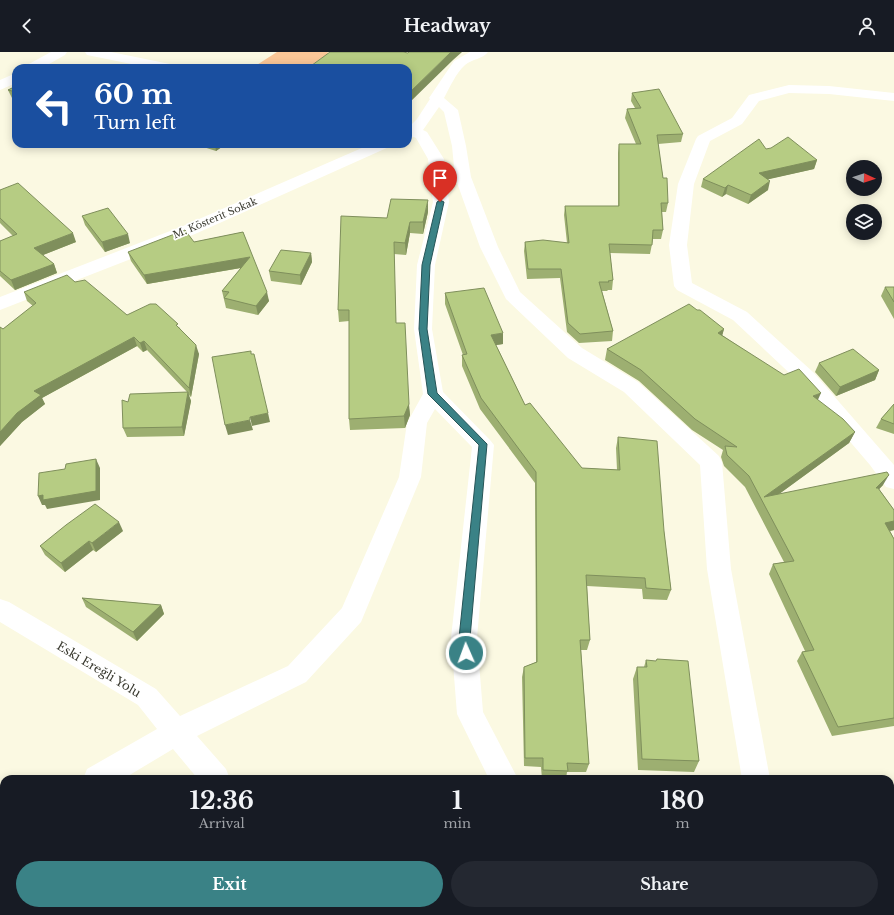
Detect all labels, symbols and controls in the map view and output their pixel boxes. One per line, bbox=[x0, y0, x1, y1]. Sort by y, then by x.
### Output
icon: back bbox=[16, 15, 38, 37]
text: Headway bbox=[403, 15, 491, 37]
icon: person bbox=[856, 15, 878, 37]
text: 60 m bbox=[94, 77, 172, 112]
icon: left bbox=[28, 80, 80, 132]
text: Turn left bbox=[94, 112, 176, 134]
north arrow bbox=[846, 160, 882, 196]
map controls bbox=[846, 160, 882, 240]
pin bbox=[423, 161, 457, 202]
icon: arrive bbox=[429, 167, 451, 189]
street label: M. Kösterit Sokak bbox=[171, 194, 260, 242]
button: layers bbox=[846, 204, 882, 240]
position arrow bbox=[445, 632, 487, 674]
street label: Eski Ereğli Yolu bbox=[54, 638, 144, 700]
text: 12:36 bbox=[190, 786, 254, 815]
text: 1 bbox=[452, 786, 463, 815]
text: 180 bbox=[661, 786, 704, 815]
text: Arrival bbox=[199, 815, 245, 832]
text: min bbox=[444, 815, 471, 832]
text: m bbox=[675, 815, 689, 832]
button: Exit bbox=[16, 861, 443, 907]
button: Share bbox=[451, 861, 878, 907]

